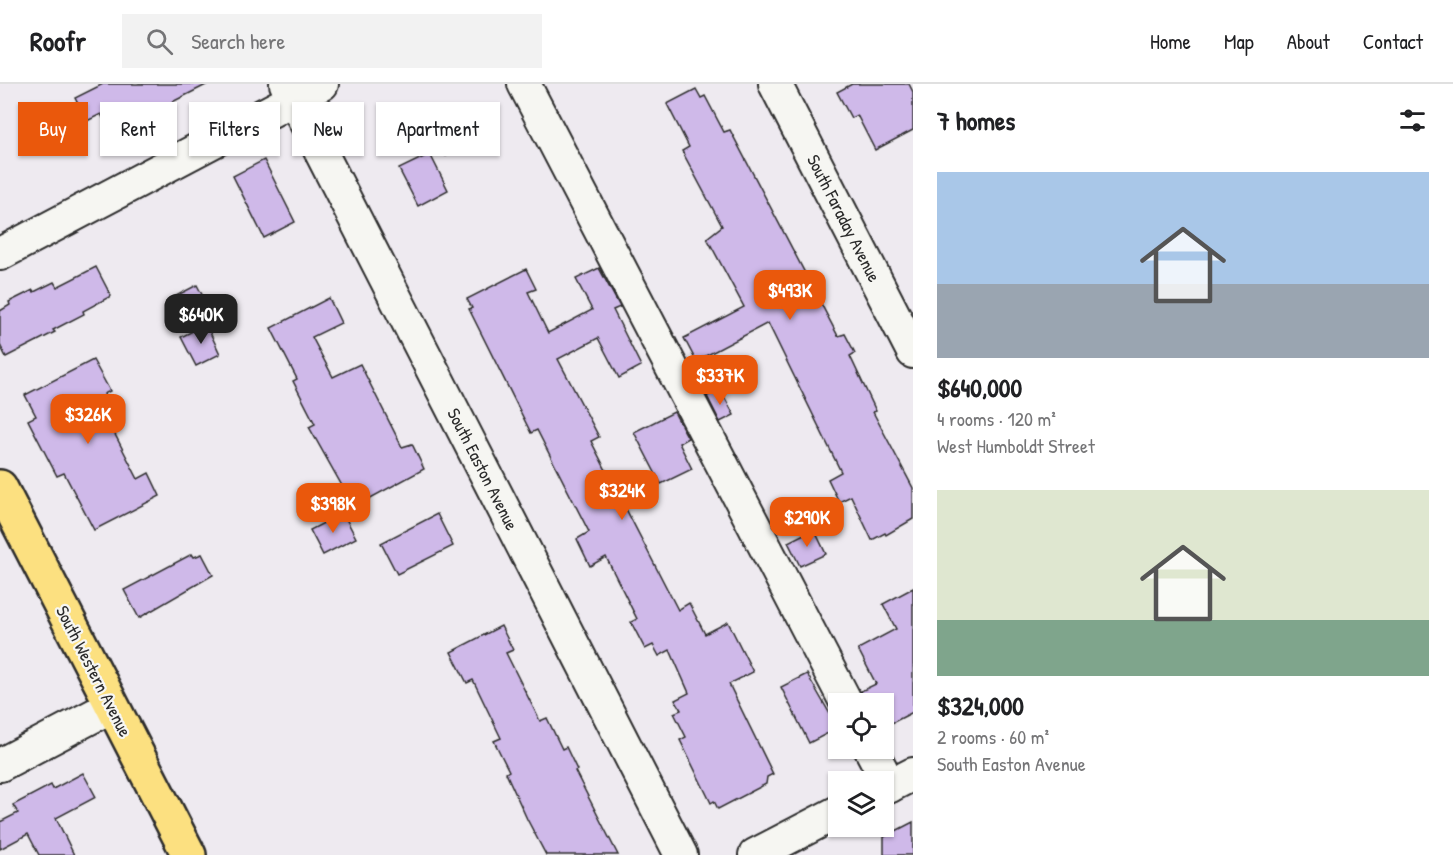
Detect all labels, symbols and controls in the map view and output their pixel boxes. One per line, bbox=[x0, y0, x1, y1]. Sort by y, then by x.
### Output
search box bbox=[122, 14, 542, 68]
text: Roofr bbox=[30, 22, 86, 60]
icon: search bbox=[143, 25, 176, 58]
text: Search here bbox=[191, 26, 285, 56]
text: Home bbox=[1150, 27, 1191, 56]
text: Map bbox=[1224, 27, 1254, 56]
text: About bbox=[1287, 27, 1330, 56]
text: Contact bbox=[1363, 27, 1423, 56]
chip: Buy bbox=[18, 102, 88, 156]
chip: Rent bbox=[100, 102, 177, 156]
chip: Filters bbox=[189, 102, 280, 156]
chip: New bbox=[292, 102, 364, 156]
chip: Apartment bbox=[376, 102, 500, 156]
text: 7 homes bbox=[937, 103, 1015, 138]
icon: filters bbox=[1396, 104, 1429, 137]
street label: South Faraday Avenue bbox=[801, 150, 887, 286]
icon: home bbox=[1129, 211, 1237, 319]
pin: $493K bbox=[748, 270, 832, 321]
text: $493K bbox=[768, 276, 812, 303]
pin: $640K bbox=[159, 294, 243, 345]
text: $640K bbox=[178, 300, 224, 327]
pin: $337K bbox=[678, 355, 762, 406]
text: $337K bbox=[696, 361, 744, 388]
text: $640,000 bbox=[937, 370, 1022, 405]
pin: $326K bbox=[46, 394, 130, 445]
text: $326K bbox=[65, 400, 111, 427]
street label: South Easton Avenue bbox=[441, 404, 525, 534]
text: 4 rooms · 120 m² bbox=[937, 405, 1056, 432]
text: West Humboldt Street bbox=[937, 432, 1095, 459]
pin: $324K bbox=[580, 470, 664, 521]
text: $324K bbox=[599, 476, 645, 503]
pin: $398K bbox=[291, 483, 375, 534]
text: $398K bbox=[310, 489, 356, 516]
pin: $290K bbox=[765, 497, 849, 548]
text: $290K bbox=[784, 503, 830, 530]
icon: home bbox=[1129, 529, 1237, 637]
street label: South Western Avenue bbox=[50, 601, 138, 741]
text: $324,000 bbox=[937, 688, 1024, 723]
map controls bbox=[828, 693, 894, 837]
button: locate bbox=[828, 693, 894, 759]
text: 2 rooms · 60 m² bbox=[937, 723, 1049, 750]
text: South Easton Avenue bbox=[937, 750, 1086, 777]
button: layers bbox=[828, 771, 894, 837]

